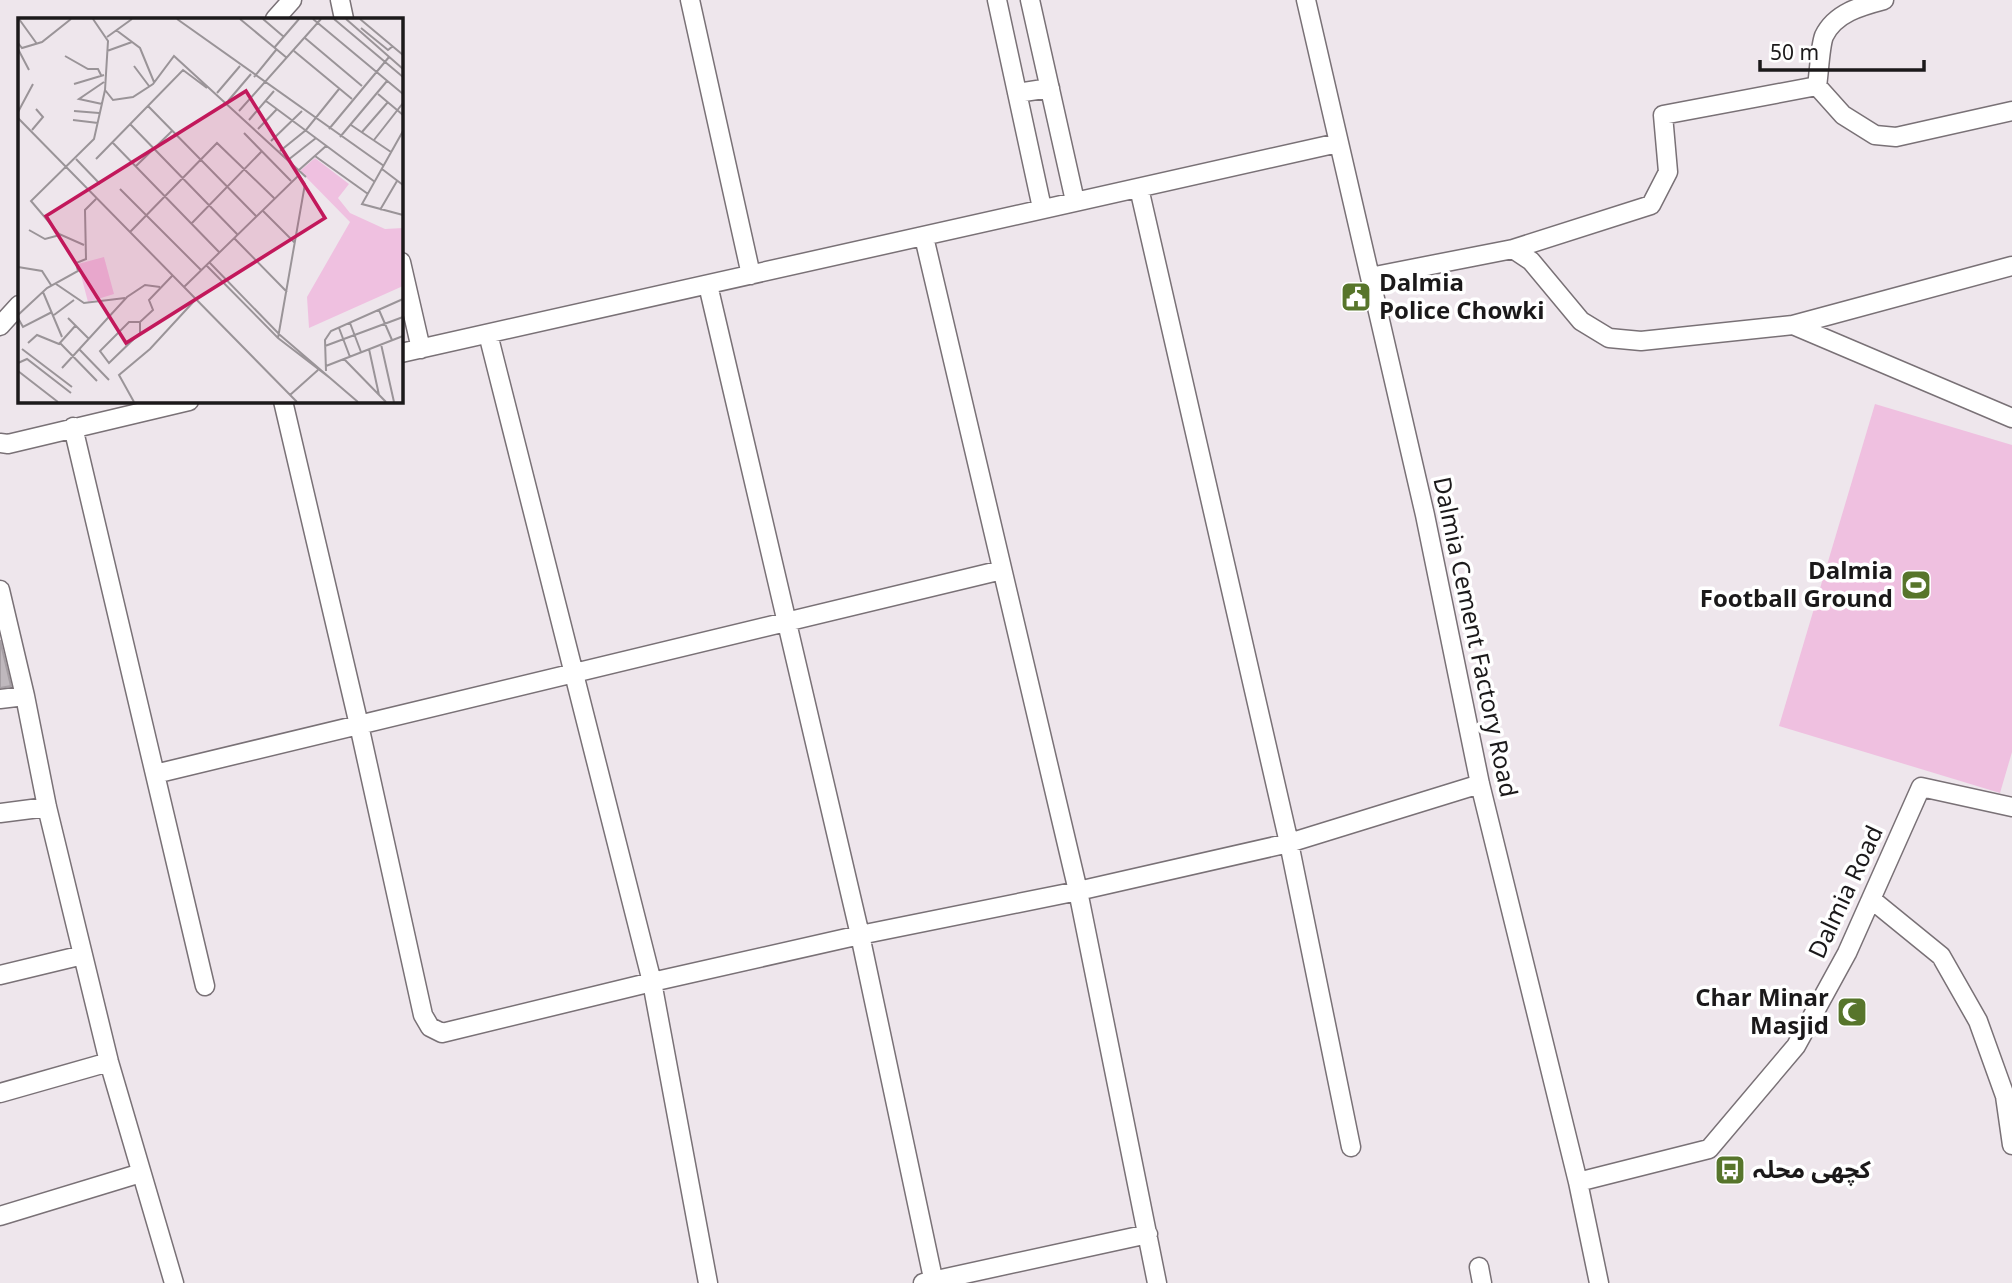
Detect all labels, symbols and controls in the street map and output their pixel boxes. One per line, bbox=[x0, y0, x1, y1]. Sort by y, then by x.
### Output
inset map bbox=[18, 18, 402, 402]
scale bar bbox=[1760, 28, 1924, 72]
text: 50 m bbox=[1770, 31, 1819, 75]
place label: Dalmia Police Chowki bbox=[1379, 258, 1545, 337]
public building icon: Dalmia Police Chowki bbox=[1339, 280, 1373, 314]
street label: Dalmia Cement Factory Road bbox=[1416, 472, 1533, 802]
place label: Dalmia Football Ground bbox=[1700, 546, 1893, 625]
sports icon: Dalmia Football Ground bbox=[1899, 568, 1933, 602]
street label: Dalmia Road bbox=[1793, 817, 1900, 968]
place label: Char Minar Masjid bbox=[1695, 973, 1829, 1052]
mosque icon: Char Minar Masjid bbox=[1835, 995, 1869, 1029]
place label: کچھی محلہ bbox=[1753, 1145, 1872, 1196]
bus stop icon: کچھی محلہ bbox=[1713, 1153, 1747, 1187]

